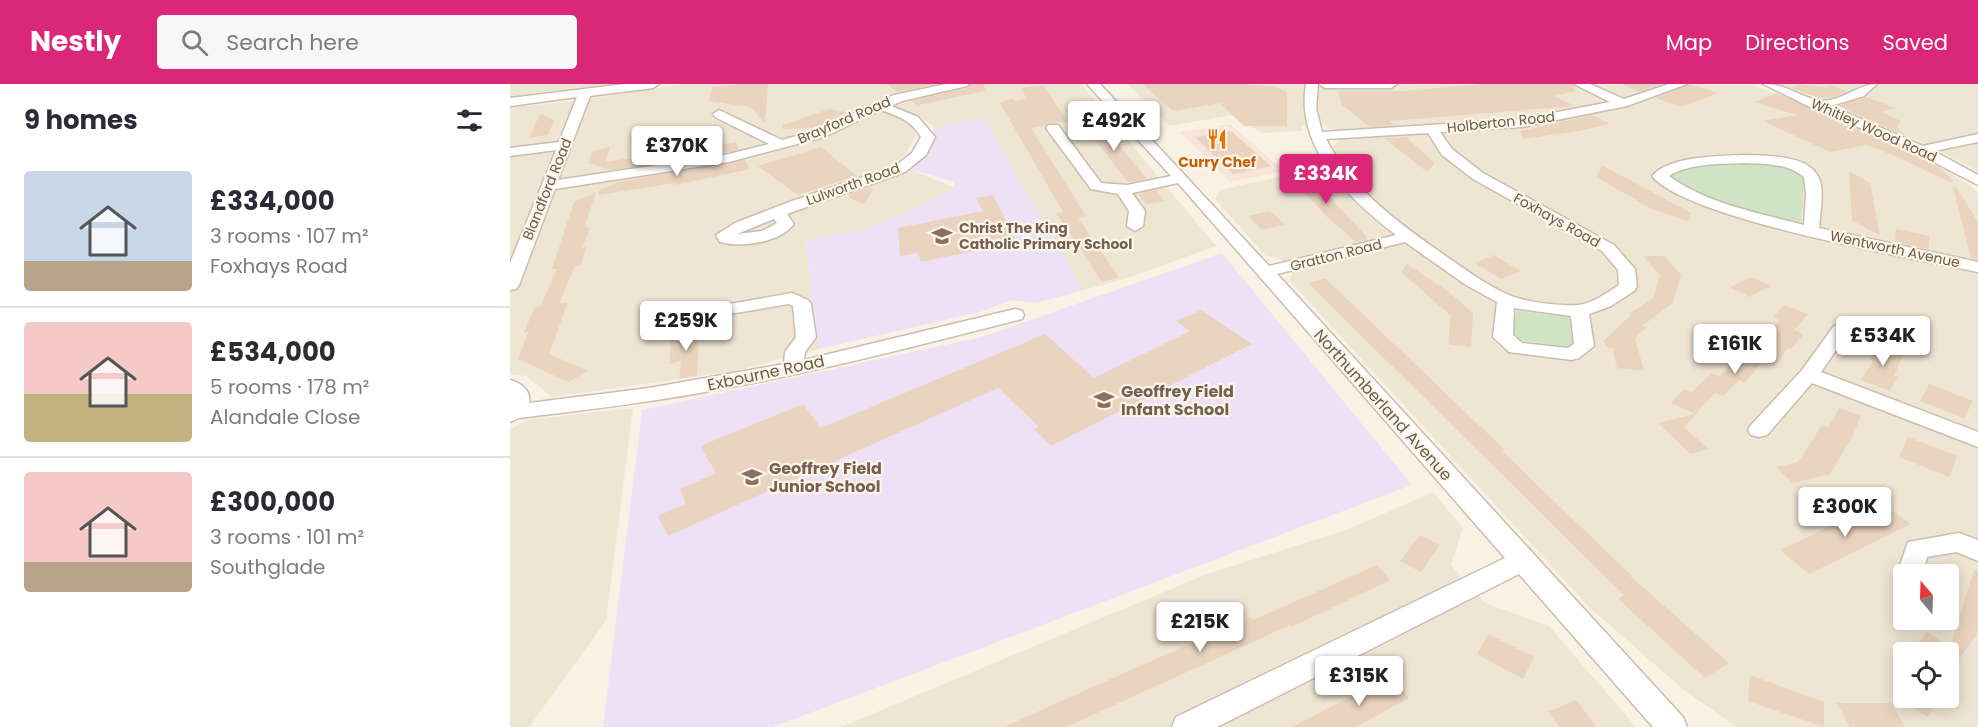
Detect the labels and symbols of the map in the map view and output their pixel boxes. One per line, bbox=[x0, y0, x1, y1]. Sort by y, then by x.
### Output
street label: Brayford Road bbox=[794, 91, 894, 149]
street label: Whitley Wood Road bbox=[1808, 93, 1940, 167]
pin: £492K bbox=[1072, 101, 1156, 152]
street label: Holberton Road bbox=[1446, 106, 1556, 138]
pin: £370K bbox=[635, 126, 719, 177]
restaurant icon: Curry Chef bbox=[1205, 127, 1229, 151]
street label: Blandford Road bbox=[517, 135, 577, 243]
place label: Curry Chef bbox=[1178, 152, 1256, 172]
pin: £334K bbox=[1284, 154, 1368, 205]
street label: Lulworth Road bbox=[803, 158, 903, 210]
street label: Foxhays Road bbox=[1510, 188, 1604, 252]
place label: Christ The King Catholic Primary School bbox=[959, 218, 1132, 254]
school or university icon: Christ The King Catholic Primary School bbox=[930, 224, 954, 248]
street label: Wentworth Avenue bbox=[1828, 225, 1962, 273]
street label: Gratton Road bbox=[1288, 234, 1384, 276]
pin: £259K bbox=[644, 301, 728, 352]
pin: £534K bbox=[1841, 316, 1925, 367]
street label: Northumberland Avenue bbox=[1309, 324, 1458, 486]
pin: £161K bbox=[1693, 324, 1777, 375]
street label: Exbourne Road bbox=[705, 349, 827, 397]
place label: Geoffrey Field Infant School bbox=[1121, 380, 1234, 421]
school or university icon: Geoffrey Field Infant School bbox=[1092, 388, 1116, 412]
place label: Geoffrey Field Junior School bbox=[769, 457, 882, 498]
school or university icon: Geoffrey Field Junior School bbox=[740, 465, 764, 489]
pin: £300K bbox=[1803, 487, 1887, 538]
north arrow bbox=[1893, 564, 1959, 630]
pin: £215K bbox=[1158, 602, 1242, 653]
pin: £315K bbox=[1317, 656, 1401, 707]

